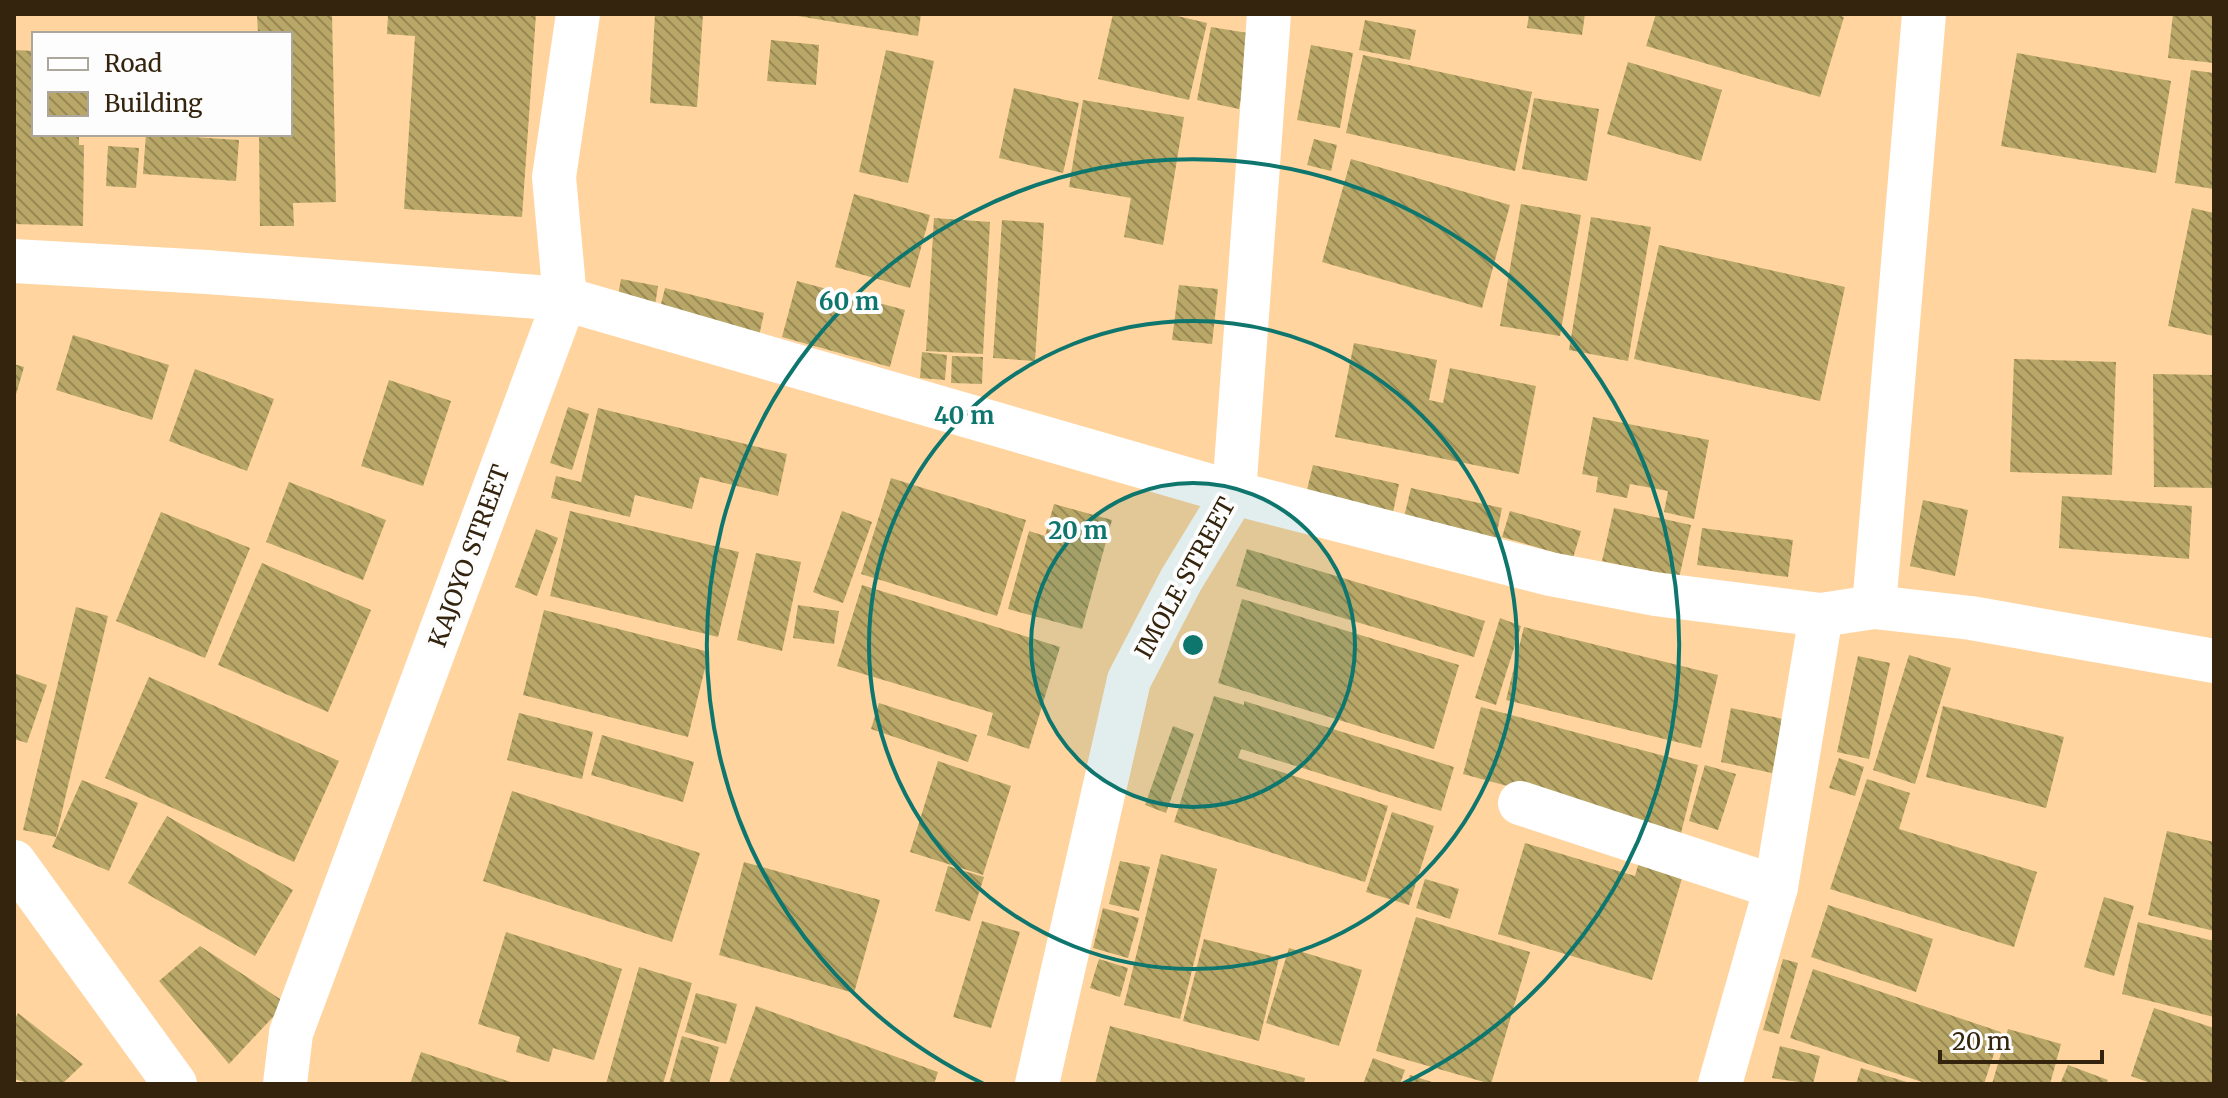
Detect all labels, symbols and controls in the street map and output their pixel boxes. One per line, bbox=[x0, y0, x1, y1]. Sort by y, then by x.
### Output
legend bbox=[32, 32, 292, 136]
text: Road bbox=[104, 48, 162, 79]
text: Building bbox=[104, 88, 203, 119]
text: 60 m bbox=[819, 286, 879, 317]
text: 40 m bbox=[934, 400, 994, 431]
street label: KAJOYO STREET bbox=[422, 460, 516, 651]
street label: IMOLE STREET bbox=[1128, 492, 1242, 664]
text: 20 m bbox=[1048, 515, 1108, 546]
centre of rings bbox=[1179, 631, 1207, 659]
scale bar bbox=[1940, 1014, 2102, 1064]
text: 20 m bbox=[1952, 1026, 2011, 1057]

